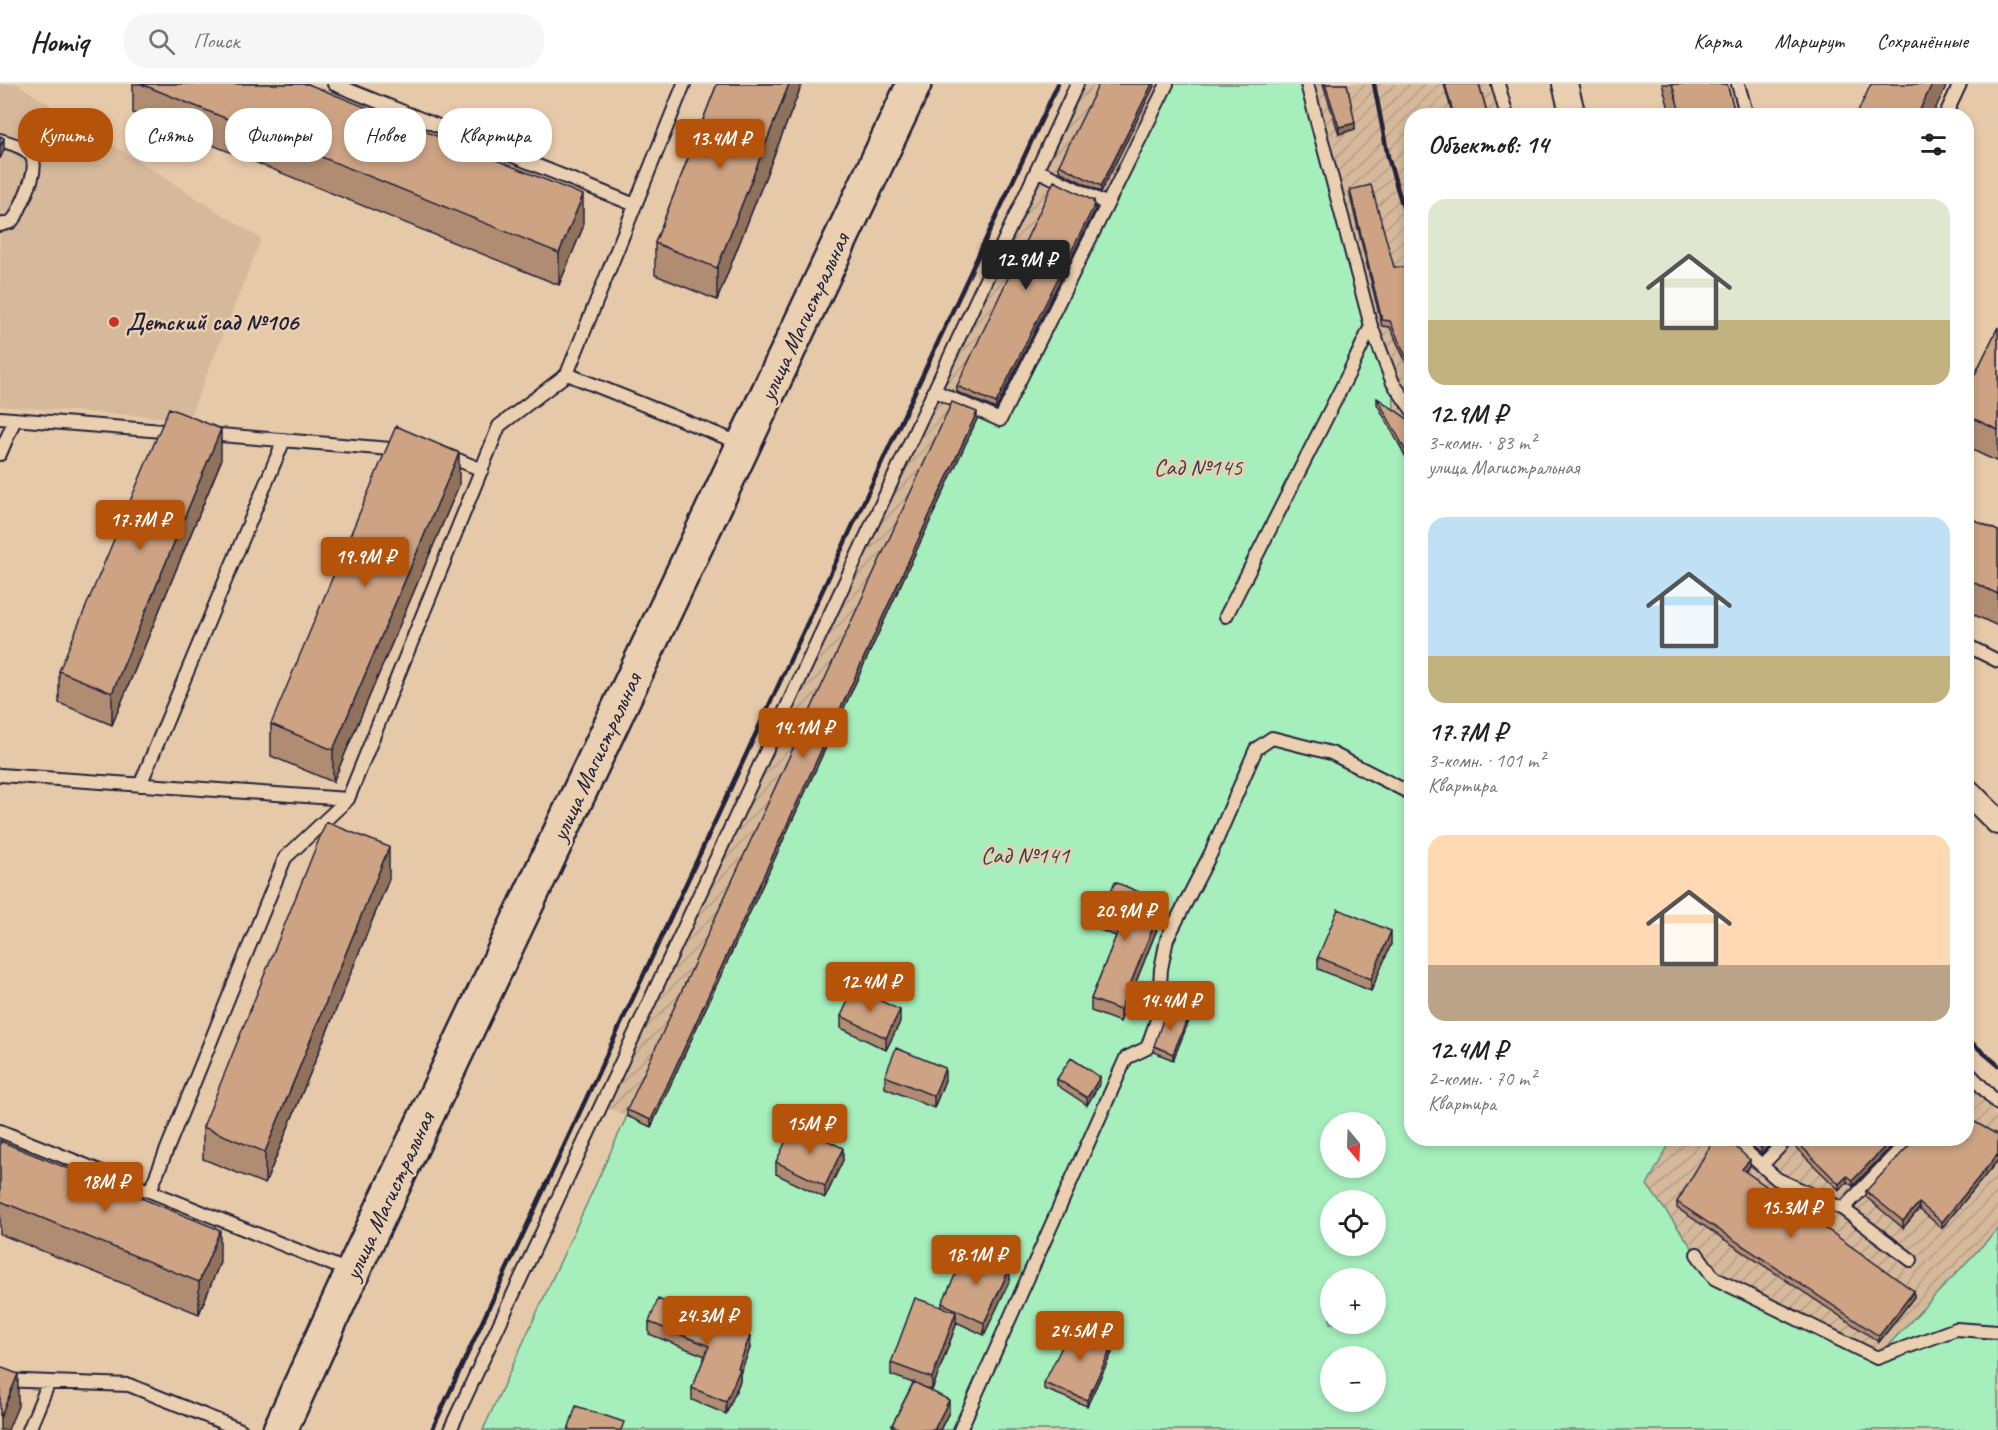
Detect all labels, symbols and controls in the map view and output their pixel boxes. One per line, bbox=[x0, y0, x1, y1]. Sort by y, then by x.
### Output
search box bbox=[124, 14, 544, 68]
text: Homiq bbox=[30, 24, 88, 59]
icon: search bbox=[145, 25, 178, 58]
text: Поиск bbox=[193, 27, 240, 55]
text: Карта bbox=[1693, 28, 1742, 54]
text: Маршрут bbox=[1775, 28, 1844, 54]
text: Сохранённые bbox=[1877, 28, 1968, 54]
chip: Купить bbox=[18, 108, 113, 162]
chip: Снять bbox=[125, 108, 213, 162]
chip: Фильтры bbox=[225, 108, 332, 162]
chip: Новое bbox=[344, 108, 426, 162]
chip: Квартира bbox=[438, 108, 552, 162]
pin: 13.4M ₽ bbox=[665, 119, 775, 170]
text: 13.4M ₽ bbox=[690, 126, 750, 151]
text: Объектов: 14 bbox=[1428, 128, 1548, 161]
icon: filters bbox=[1917, 128, 1950, 161]
street label: улица Магистральная bbox=[751, 227, 857, 407]
icon: home bbox=[1635, 238, 1743, 346]
pin: 12.9M ₽ bbox=[971, 240, 1081, 291]
text: 12.9M ₽ bbox=[996, 247, 1056, 272]
place label: Детский сад №106 bbox=[126, 307, 300, 337]
marker: Детский сад №106 bbox=[107, 315, 121, 329]
text: 12.9M ₽ bbox=[1428, 397, 1507, 430]
text: 3-комн. · 83 m² bbox=[1428, 430, 1536, 455]
park label: Сад №145 bbox=[1154, 452, 1243, 482]
text: улица Магистральная bbox=[1428, 455, 1579, 480]
pin: 17.7M ₽ bbox=[85, 500, 195, 551]
text: 17.7M ₽ bbox=[110, 507, 170, 532]
pin: 19.9M ₽ bbox=[310, 537, 420, 588]
text: 19.9M ₽ bbox=[335, 544, 395, 569]
icon: home bbox=[1635, 556, 1743, 664]
street label: улица Магистральная bbox=[543, 667, 649, 847]
pin: 14.1M ₽ bbox=[748, 708, 858, 759]
text: 14.1M ₽ bbox=[773, 715, 833, 740]
text: 17.7M ₽ bbox=[1428, 715, 1507, 748]
text: 3-комн. · 101 m² bbox=[1428, 748, 1545, 773]
text: Квартира bbox=[1428, 773, 1496, 798]
park label: Сад №141 bbox=[981, 840, 1070, 870]
icon: home bbox=[1635, 874, 1743, 982]
pin: 20.9M ₽ bbox=[1070, 891, 1180, 942]
text: 20.9M ₽ bbox=[1095, 898, 1155, 923]
pin: 12.4M ₽ bbox=[815, 962, 925, 1013]
text: 12.4M ₽ bbox=[840, 969, 900, 994]
pin: 14.4M ₽ bbox=[1115, 981, 1225, 1032]
text: 14.4M ₽ bbox=[1140, 988, 1200, 1013]
text: 12.4M ₽ bbox=[1428, 1033, 1507, 1066]
text: 2-комн. · 70 m² bbox=[1428, 1066, 1536, 1091]
text: Квартира bbox=[1428, 1091, 1496, 1116]
pin: 15M ₽ bbox=[768, 1104, 852, 1155]
street label: улица Магистральная bbox=[336, 1106, 442, 1286]
text: 15M ₽ bbox=[786, 1111, 834, 1136]
north arrow bbox=[1320, 1112, 1386, 1178]
map controls bbox=[1320, 1112, 1386, 1412]
pin: 18M ₽ bbox=[63, 1162, 147, 1213]
text: 18M ₽ bbox=[81, 1169, 129, 1194]
pin: 15.3M ₽ bbox=[1736, 1188, 1846, 1239]
button: locate bbox=[1320, 1190, 1386, 1256]
text: 15.3M ₽ bbox=[1761, 1195, 1821, 1220]
pin: 18.1M ₽ bbox=[921, 1235, 1031, 1286]
text: 18.1M ₽ bbox=[946, 1242, 1006, 1267]
button: + bbox=[1320, 1268, 1386, 1334]
pin: 24.3M ₽ bbox=[652, 1296, 762, 1347]
text: 24.3M ₽ bbox=[677, 1303, 737, 1328]
pin: 24.5M ₽ bbox=[1025, 1311, 1135, 1362]
text: 24.5M ₽ bbox=[1050, 1318, 1110, 1343]
button: − bbox=[1320, 1346, 1386, 1412]

